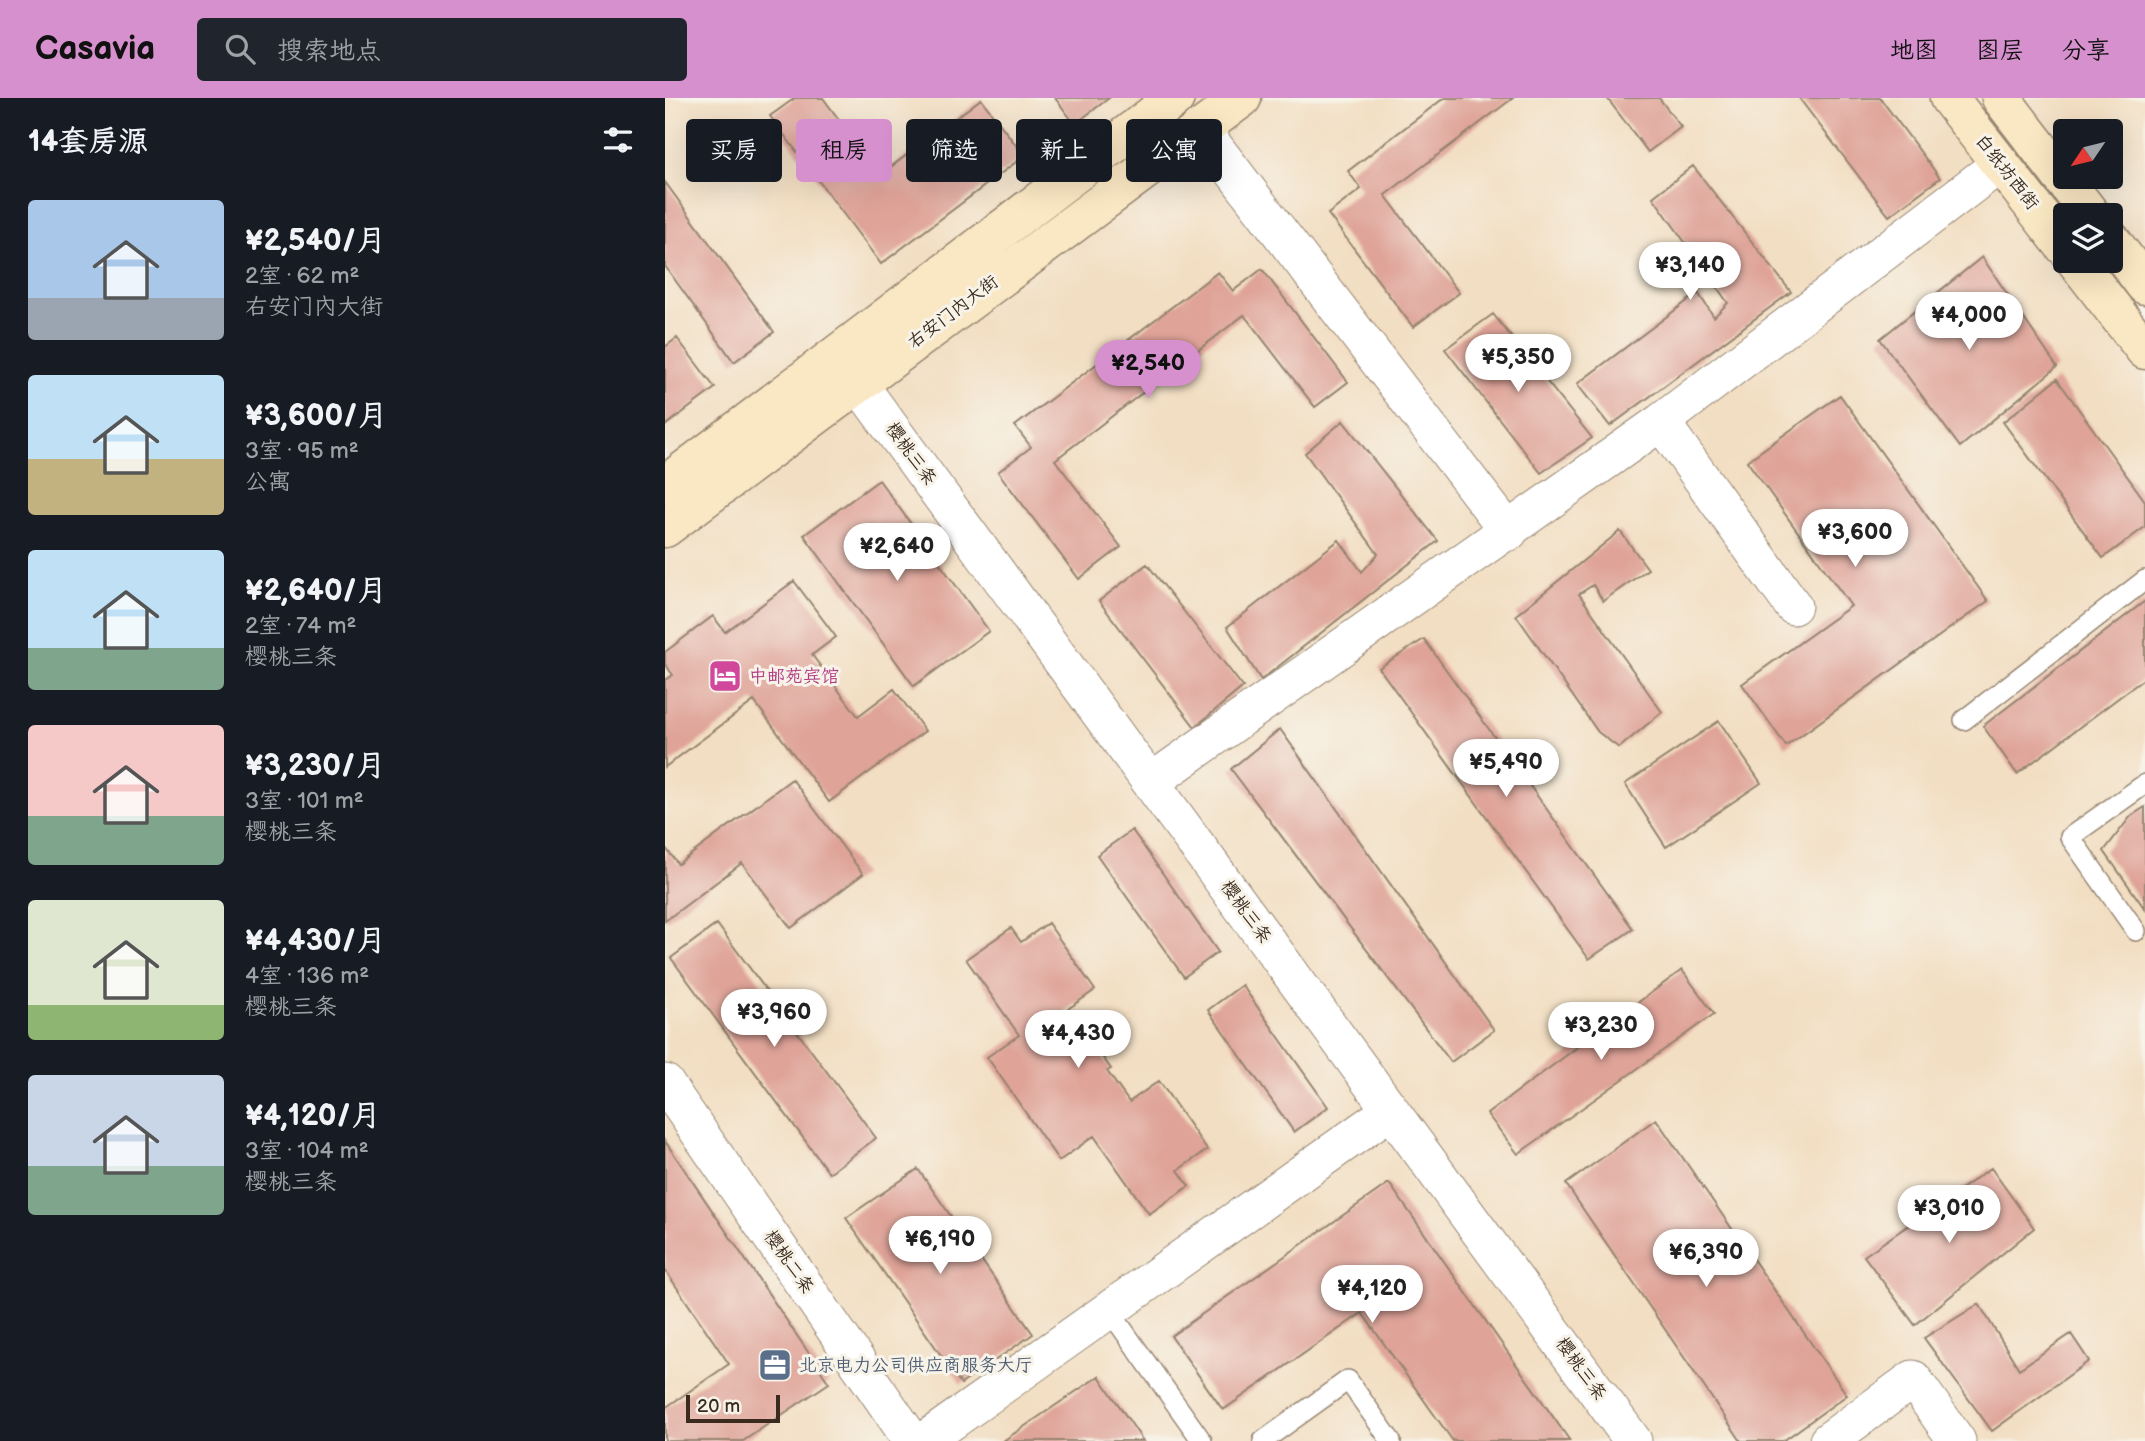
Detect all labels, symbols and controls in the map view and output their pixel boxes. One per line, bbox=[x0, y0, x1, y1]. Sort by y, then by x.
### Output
search box bbox=[197, 18, 687, 81]
text: Casavia bbox=[35, 29, 155, 69]
icon: search bbox=[221, 30, 259, 68]
text: 搜索地点 bbox=[277, 36, 381, 67]
text: 地图 bbox=[1890, 36, 1938, 65]
text: 图层 bbox=[1976, 36, 2024, 65]
text: 分享 bbox=[2062, 36, 2110, 65]
chip: 买房 bbox=[686, 119, 782, 182]
chip: 租房 bbox=[796, 119, 892, 182]
chip: 筛选 bbox=[906, 119, 1002, 182]
chip: 新上 bbox=[1016, 119, 1112, 182]
chip: 公寓 bbox=[1126, 119, 1222, 182]
north arrow bbox=[2053, 119, 2123, 189]
map controls bbox=[2053, 119, 2123, 273]
icon: filters bbox=[599, 121, 637, 159]
text: 14套房源 bbox=[28, 124, 148, 160]
street label: 白纸坊西街 bbox=[1971, 130, 2043, 214]
button: layers bbox=[2053, 203, 2123, 273]
text: ¥2,540/月 bbox=[245, 223, 386, 259]
icon: home bbox=[84, 228, 168, 312]
pin: ¥3,140 bbox=[1633, 242, 1747, 302]
text: ¥3,140 bbox=[1655, 251, 1725, 279]
text: 2室 · 62 m² bbox=[245, 262, 359, 290]
street label: 右安门内大街 bbox=[904, 271, 1002, 353]
pin: ¥4,000 bbox=[1912, 292, 2026, 352]
text: 右安门内大街 bbox=[245, 293, 383, 321]
text: ¥4,000 bbox=[1931, 301, 2007, 329]
pin: ¥5,350 bbox=[1461, 334, 1575, 394]
pin: ¥2,540 bbox=[1091, 341, 1205, 400]
text: ¥5,350 bbox=[1481, 343, 1555, 371]
text: ¥2,540 bbox=[1111, 349, 1185, 377]
text: ¥3,600/月 bbox=[245, 398, 388, 434]
icon: home bbox=[84, 403, 168, 487]
street label: 樱桃三条 bbox=[881, 419, 941, 489]
text: 3室 · 95 m² bbox=[245, 437, 359, 465]
text: 公寓 bbox=[245, 468, 291, 496]
pin: ¥3,600 bbox=[1798, 510, 1912, 569]
text: ¥3,600 bbox=[1817, 518, 1893, 546]
pin: ¥2,640 bbox=[840, 524, 954, 583]
text: ¥2,640 bbox=[860, 532, 934, 560]
text: ¥2,640/月 bbox=[245, 573, 387, 609]
icon: home bbox=[84, 578, 168, 662]
text: 2室 · 74 m² bbox=[245, 612, 356, 640]
text: 樱桃三条 bbox=[245, 643, 337, 671]
hotel icon: 中邮苑宾馆 bbox=[706, 657, 744, 695]
place label: 中邮苑宾馆 bbox=[749, 666, 839, 687]
pin: ¥5,490 bbox=[1449, 740, 1563, 799]
text: ¥3,230/月 bbox=[245, 748, 385, 784]
text: ¥5,490 bbox=[1469, 748, 1543, 776]
icon: home bbox=[84, 753, 168, 837]
text: 3室 · 101 m² bbox=[245, 787, 364, 815]
text: 樱桃三条 bbox=[245, 818, 337, 846]
street label: 樱桃三条 bbox=[1216, 877, 1276, 947]
text: ¥4,430/月 bbox=[245, 923, 386, 959]
icon: home bbox=[84, 928, 168, 1012]
text: 4室 · 136 m² bbox=[245, 962, 369, 990]
pin: ¥3,960 bbox=[717, 990, 831, 1049]
text: 樱桃三条 bbox=[245, 993, 337, 1021]
text: ¥3,960 bbox=[737, 998, 811, 1026]
pin: ¥3,230 bbox=[1544, 1002, 1658, 1062]
pin: ¥4,430 bbox=[1021, 1010, 1135, 1070]
text: ¥3,230 bbox=[1564, 1011, 1638, 1039]
text: ¥4,430 bbox=[1041, 1019, 1115, 1047]
text: ¥4,120/月 bbox=[245, 1098, 381, 1134]
icon: home bbox=[84, 1103, 168, 1187]
text: 3室 · 104 m² bbox=[245, 1137, 369, 1165]
text: 樱桃三条 bbox=[245, 1168, 337, 1196]
pin: ¥3,010 bbox=[1892, 1186, 2006, 1245]
text: ¥3,010 bbox=[1913, 1194, 1985, 1222]
pin: ¥6,190 bbox=[883, 1216, 997, 1276]
text: ¥6,190 bbox=[905, 1225, 975, 1253]
street label: 樱桃二条 bbox=[760, 1226, 818, 1298]
pin: ¥6,390 bbox=[1649, 1230, 1763, 1289]
text: ¥6,390 bbox=[1669, 1238, 1743, 1266]
pin: ¥4,120 bbox=[1315, 1266, 1429, 1325]
text: ¥4,120 bbox=[1337, 1274, 1407, 1302]
street label: 樱桃三条 bbox=[1551, 1334, 1611, 1404]
office icon: 北京电力公司供应商服务大厅 bbox=[756, 1346, 794, 1384]
place label: 北京电力公司供应商服务大厅 bbox=[799, 1355, 1033, 1376]
scale bar bbox=[686, 1392, 781, 1424]
text: 20 m bbox=[697, 1395, 740, 1418]

